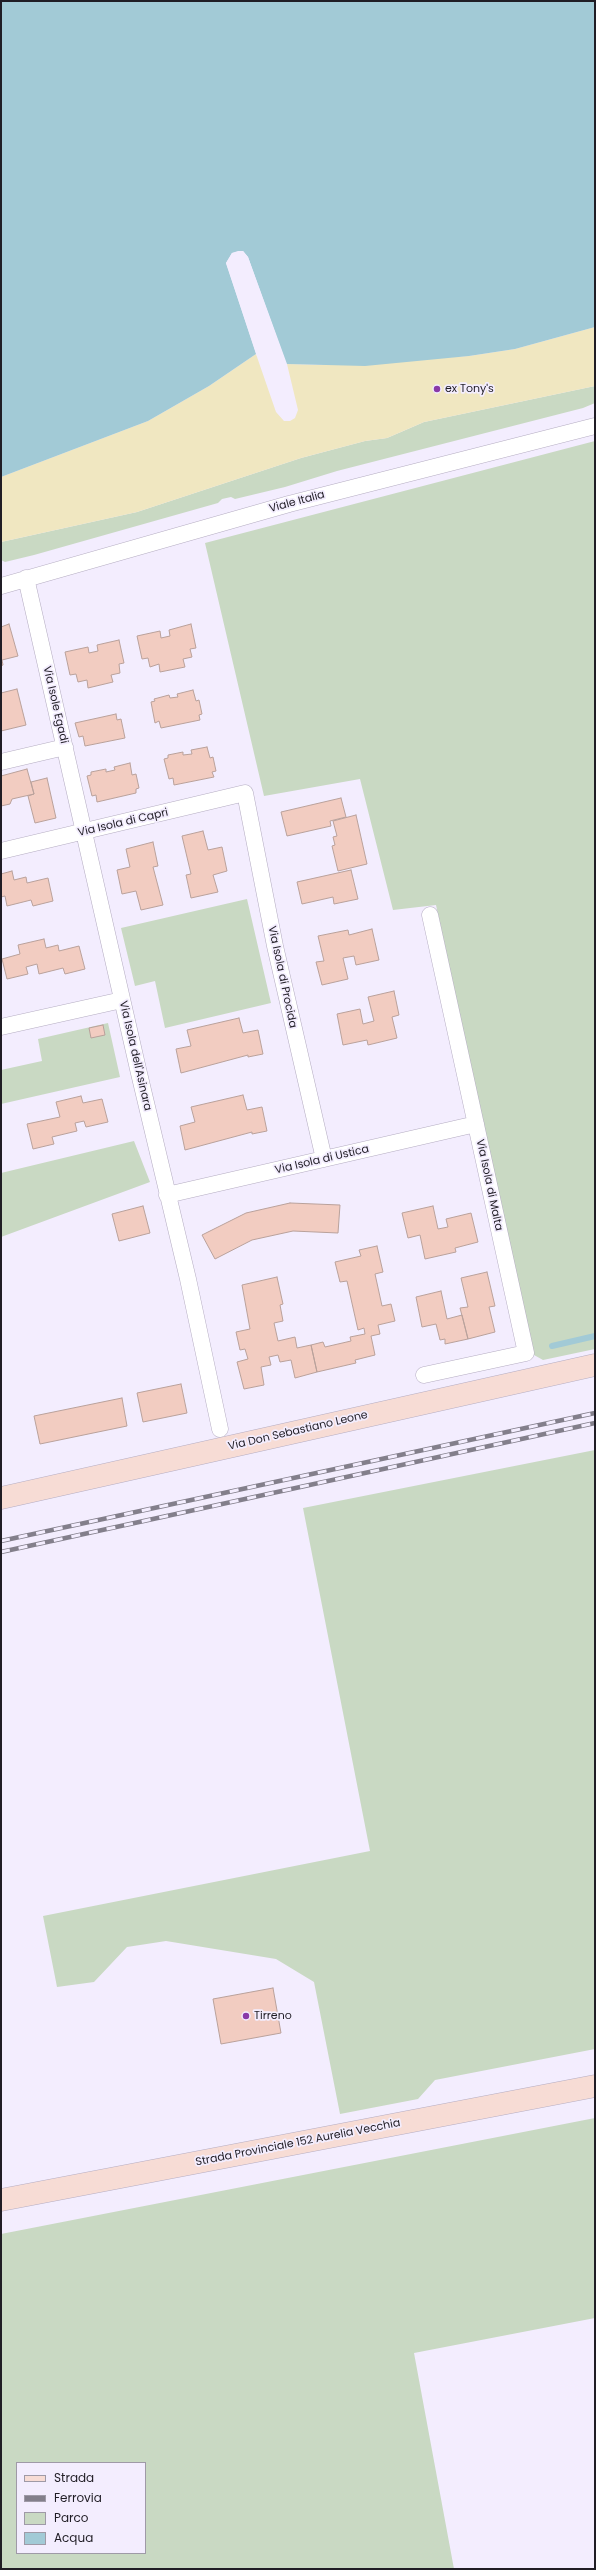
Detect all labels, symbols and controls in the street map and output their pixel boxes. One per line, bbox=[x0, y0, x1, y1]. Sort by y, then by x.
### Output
place label: ex Tony's bbox=[445, 382, 494, 396]
marker: ex Tony's bbox=[432, 384, 442, 394]
street label: Viale Italia bbox=[268, 488, 326, 516]
street label: Via Isole Egadi bbox=[40, 665, 70, 745]
street label: Via Isola di Capri bbox=[77, 806, 169, 840]
street label: Via Isola di Procida bbox=[265, 925, 299, 1029]
street label: Via Isola dell'Asinara bbox=[116, 1000, 154, 1112]
street label: Via Isola di Malta bbox=[473, 1138, 505, 1232]
street label: Via Isola di Ustica bbox=[274, 1143, 370, 1177]
street label: Via Don Sebastiano Leone bbox=[227, 1409, 369, 1453]
place label: Tirreno bbox=[254, 2009, 292, 2023]
marker: Tirreno bbox=[241, 2011, 251, 2021]
street label: Strada Provinciale 152 Aurelia Vecchia bbox=[195, 2117, 401, 2169]
legend bbox=[16, 2462, 146, 2554]
text: Strada bbox=[54, 2469, 94, 2486]
text: Ferrovia bbox=[54, 2489, 102, 2506]
text: Parco bbox=[54, 2509, 89, 2526]
text: Acqua bbox=[54, 2529, 93, 2546]

